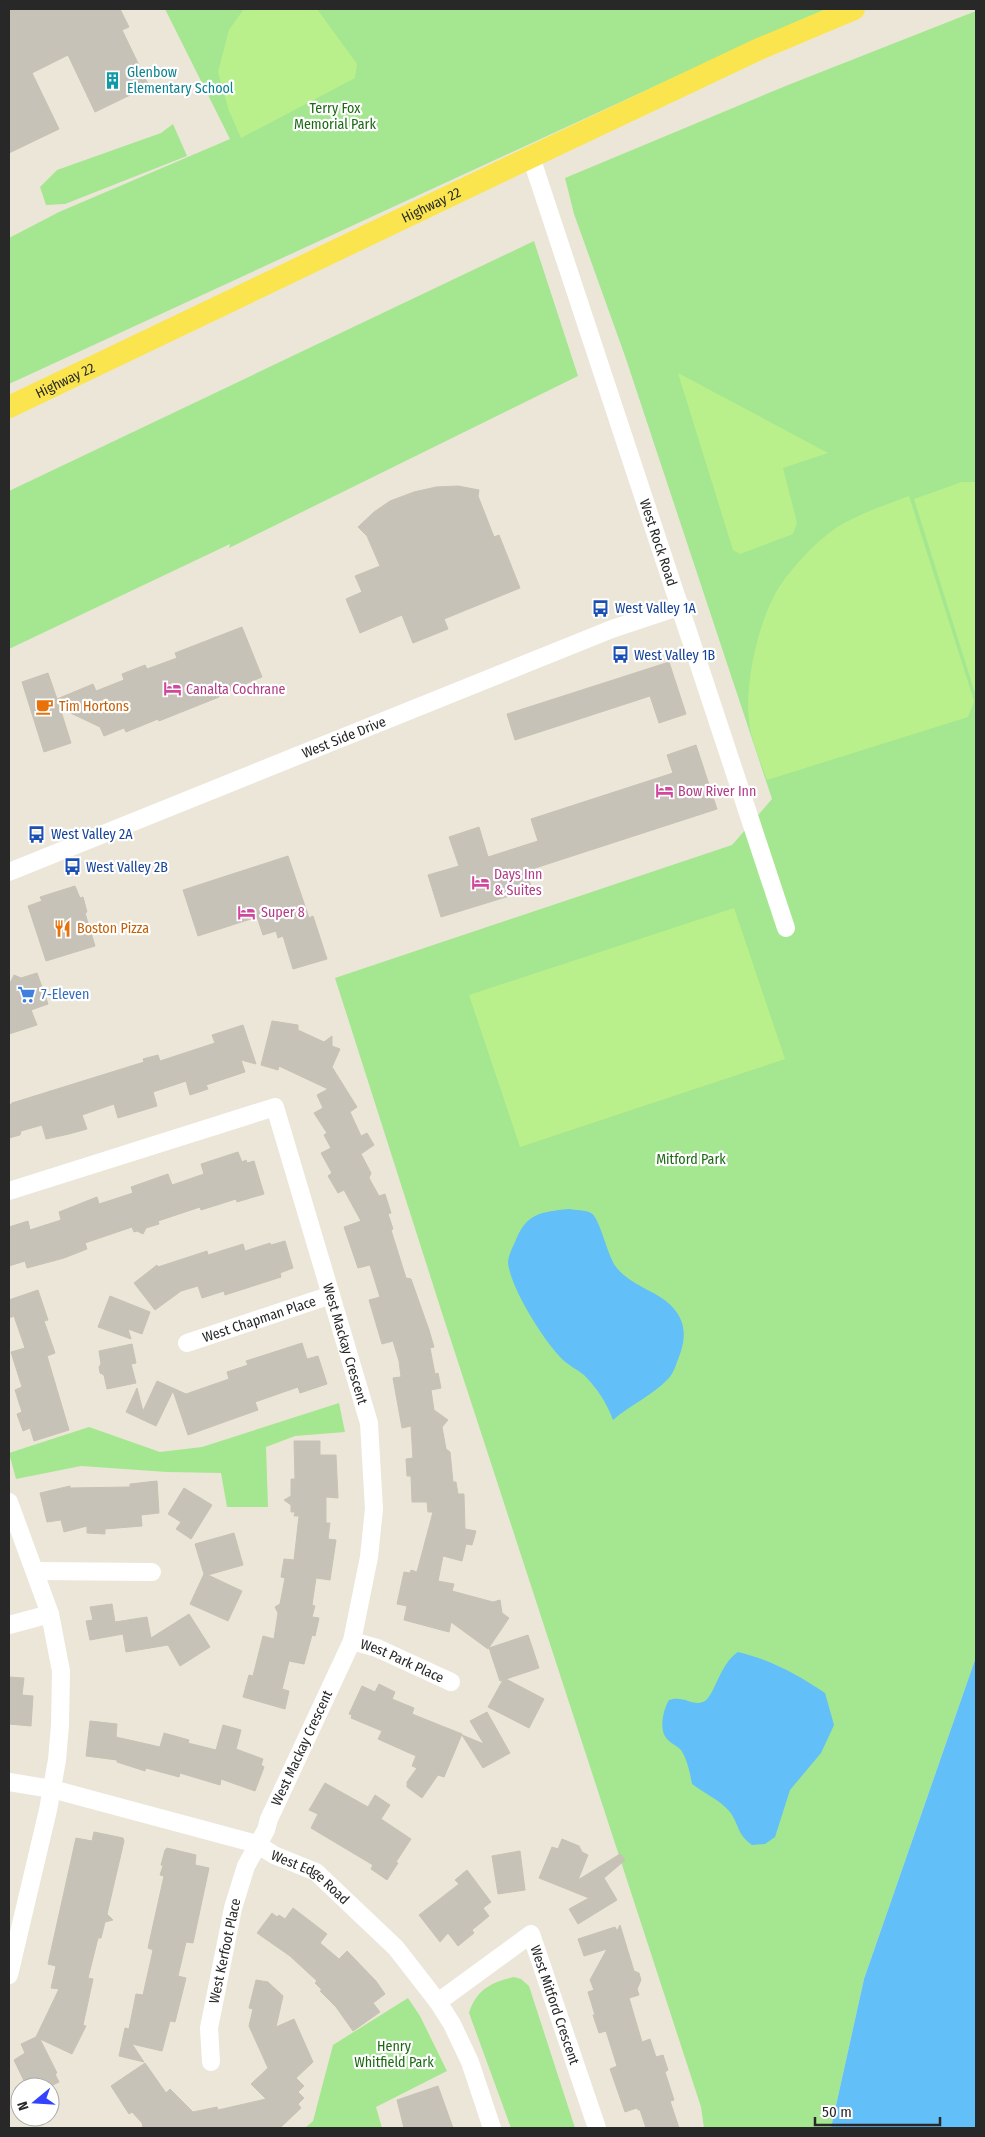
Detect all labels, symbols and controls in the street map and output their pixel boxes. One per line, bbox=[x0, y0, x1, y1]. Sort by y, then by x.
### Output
place label: Glenbow Elementary School bbox=[127, 64, 234, 97]
building icon: Glenbow Elementary School bbox=[103, 70, 123, 90]
park label: Terry Fox Memorial Park bbox=[294, 100, 376, 133]
street label: Highway 22 bbox=[399, 183, 463, 226]
street label: Highway 22 bbox=[33, 359, 97, 402]
street label: West Rock Road bbox=[636, 497, 681, 588]
bus stop icon: West Valley 1A bbox=[591, 598, 611, 618]
place label: West Valley 1A bbox=[615, 600, 697, 617]
bus stop icon: West Valley 1B bbox=[610, 645, 630, 665]
place label: West Valley 1B bbox=[634, 647, 716, 664]
hotel icon: Canalta Cochrane bbox=[162, 679, 182, 699]
place label: Canalta Cochrane bbox=[186, 681, 286, 698]
cafe icon: Tim Hortons bbox=[35, 696, 55, 716]
place label: Tim Hortons bbox=[59, 698, 129, 715]
street label: West Side Drive bbox=[299, 713, 388, 762]
hotel icon: Bow River Inn bbox=[654, 781, 674, 801]
place label: Bow River Inn bbox=[678, 783, 756, 800]
bus stop icon: West Valley 2A bbox=[27, 824, 47, 844]
place label: West Valley 2A bbox=[51, 826, 133, 843]
bus stop icon: West Valley 2B bbox=[62, 857, 82, 877]
place label: West Valley 2B bbox=[86, 859, 168, 876]
place label: Days Inn & Suites bbox=[494, 866, 542, 899]
hotel icon: Days Inn & Suites bbox=[470, 872, 490, 892]
hotel icon: Super 8 bbox=[237, 902, 257, 922]
place label: Super 8 bbox=[261, 904, 305, 921]
restaurant icon: Boston Pizza bbox=[53, 918, 73, 938]
place label: Boston Pizza bbox=[77, 920, 149, 937]
supermarket icon: 7-Eleven bbox=[17, 984, 37, 1004]
place label: 7-Eleven bbox=[41, 986, 89, 1003]
park label: Mitford Park bbox=[656, 1151, 726, 1168]
street label: West Mackay Crescent bbox=[319, 1281, 372, 1407]
street label: West Chapman Place bbox=[200, 1292, 318, 1346]
street label: West Park Place bbox=[359, 1635, 447, 1686]
street label: West Mackay Crescent bbox=[268, 1687, 336, 1808]
street label: West Edge Road bbox=[269, 1846, 353, 1908]
street label: West Kerfoot Place bbox=[206, 1897, 244, 2005]
street label: West Mitford Crescent bbox=[527, 1943, 583, 2067]
park label: Henry Whitfield Park bbox=[354, 2038, 434, 2071]
north arrow bbox=[10, 2077, 60, 2127]
scale bar bbox=[815, 2094, 940, 2126]
text: N bbox=[14, 2099, 32, 2112]
text: 50 m bbox=[822, 2103, 852, 2121]

